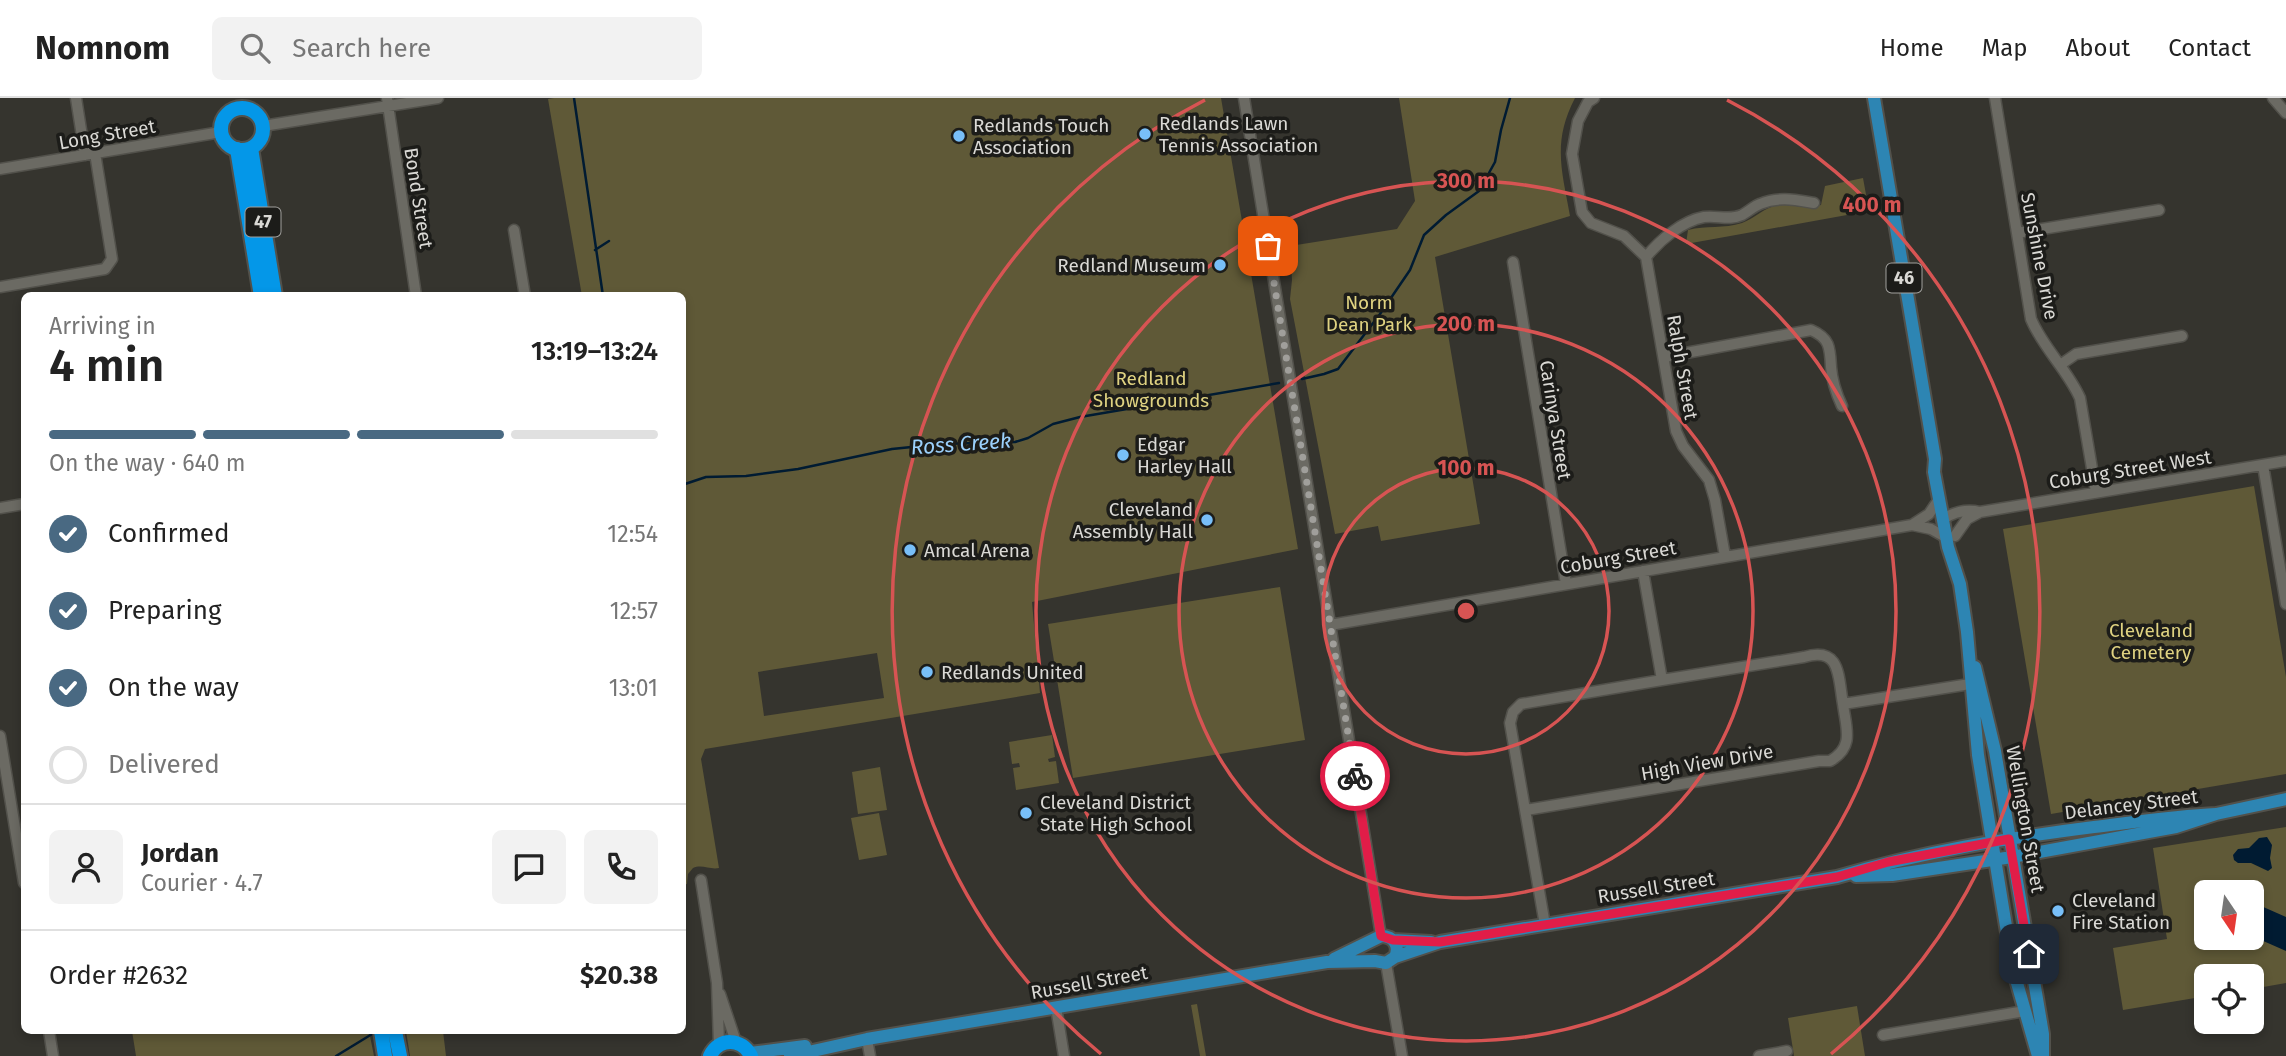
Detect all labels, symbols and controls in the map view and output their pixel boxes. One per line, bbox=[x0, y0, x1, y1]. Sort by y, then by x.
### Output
search box bbox=[212, 17, 702, 80]
text: Nomnom bbox=[35, 28, 170, 68]
icon: search bbox=[236, 29, 274, 67]
text: Search here bbox=[292, 33, 431, 64]
text: Home bbox=[1880, 34, 1944, 62]
text: Map bbox=[1982, 34, 2028, 62]
text: About bbox=[2066, 34, 2130, 62]
text: Contact bbox=[2168, 34, 2251, 62]
place label: Redlands Lawn Tennis Association bbox=[1159, 112, 1318, 157]
place label: Redlands Touch Association bbox=[973, 114, 1109, 159]
street label: Long Street bbox=[57, 115, 157, 154]
marker: Redlands Lawn Tennis Association bbox=[1137, 126, 1153, 142]
marker: Redlands Touch Association bbox=[951, 128, 967, 144]
street label: Bond Street bbox=[399, 146, 438, 250]
text: 300 m bbox=[1436, 168, 1495, 194]
street label: Sunshine Drive bbox=[2016, 191, 2063, 322]
text: 400 m bbox=[1842, 192, 1902, 218]
road number: 47 bbox=[246, 208, 280, 237]
pin bbox=[1238, 216, 1298, 276]
icon: bag bbox=[1249, 227, 1287, 265]
place label: Redland Museum bbox=[1057, 254, 1206, 277]
marker: Redland Museum bbox=[1212, 257, 1228, 273]
road number: 46 bbox=[1886, 264, 1922, 293]
park label: Norm Dean Park bbox=[1326, 291, 1412, 336]
text: 200 m bbox=[1437, 311, 1495, 337]
text: Arriving in bbox=[49, 312, 156, 340]
street label: Ralph Street bbox=[1662, 313, 1703, 421]
text: 13:19–13:24 bbox=[531, 336, 658, 367]
text: 4 min bbox=[49, 338, 164, 393]
street label: Carinya Street bbox=[1535, 359, 1576, 481]
park label: Redland Showgrounds bbox=[1093, 367, 1209, 412]
water label: Ross Creek bbox=[910, 428, 1012, 460]
place label: Edgar Harley Hall bbox=[1137, 433, 1232, 478]
street label: Coburg Street West bbox=[2047, 445, 2213, 494]
marker: Edgar Harley Hall bbox=[1115, 447, 1131, 463]
text: On the way · 640 m bbox=[49, 449, 245, 477]
text: 100 m bbox=[1437, 455, 1495, 481]
place label: Cleveland Assembly Hall bbox=[1073, 498, 1193, 543]
marker: Cleveland Assembly Hall bbox=[1199, 512, 1215, 528]
icon: check bbox=[49, 515, 87, 553]
text: Confirmed bbox=[108, 518, 229, 549]
text: 12:54 bbox=[607, 520, 658, 548]
street label: Coburg Street bbox=[1558, 536, 1678, 579]
place label: Amcal Arena bbox=[924, 539, 1030, 562]
marker: Amcal Arena bbox=[902, 542, 918, 558]
icon: check bbox=[49, 592, 87, 630]
text: Preparing bbox=[108, 595, 221, 626]
text: 12:57 bbox=[610, 597, 658, 625]
centre of rings bbox=[1454, 599, 1478, 623]
park label: Cleveland Cemetery bbox=[2109, 619, 2193, 664]
place label: Redlands United bbox=[941, 661, 1084, 684]
marker: Redlands United bbox=[919, 664, 935, 680]
icon: check bbox=[49, 669, 87, 707]
text: On the way bbox=[108, 672, 239, 703]
text: 13:01 bbox=[609, 674, 658, 702]
street label: High View Drive bbox=[1639, 740, 1775, 785]
courier bbox=[1320, 741, 1390, 811]
street label: Wellington Street bbox=[2001, 744, 2050, 894]
text: Delivered bbox=[108, 749, 220, 780]
icon: bike bbox=[1336, 757, 1374, 795]
street label: Delancey Street bbox=[2063, 785, 2199, 824]
place label: Cleveland District State High School bbox=[1040, 791, 1192, 836]
marker: Cleveland District State High School bbox=[1018, 805, 1034, 821]
button: person bbox=[49, 830, 123, 904]
button: chat bbox=[492, 830, 566, 904]
button: phone bbox=[584, 830, 658, 904]
text: Jordan bbox=[141, 838, 219, 869]
street label: Russell Street bbox=[1596, 867, 1716, 908]
text: Courier · 4.7 bbox=[141, 869, 263, 897]
north arrow bbox=[2194, 880, 2264, 950]
map controls bbox=[2194, 880, 2264, 1034]
place label: Cleveland Fire Station bbox=[2072, 889, 2170, 934]
marker: Cleveland Fire Station bbox=[2050, 903, 2066, 919]
pin bbox=[1999, 924, 2059, 984]
icon: home bbox=[2010, 935, 2048, 973]
text: Order #2632 bbox=[49, 960, 188, 991]
text: $20.38 bbox=[580, 960, 658, 991]
street label: Russell Street bbox=[1029, 961, 1149, 1004]
button: locate bbox=[2194, 964, 2264, 1034]

